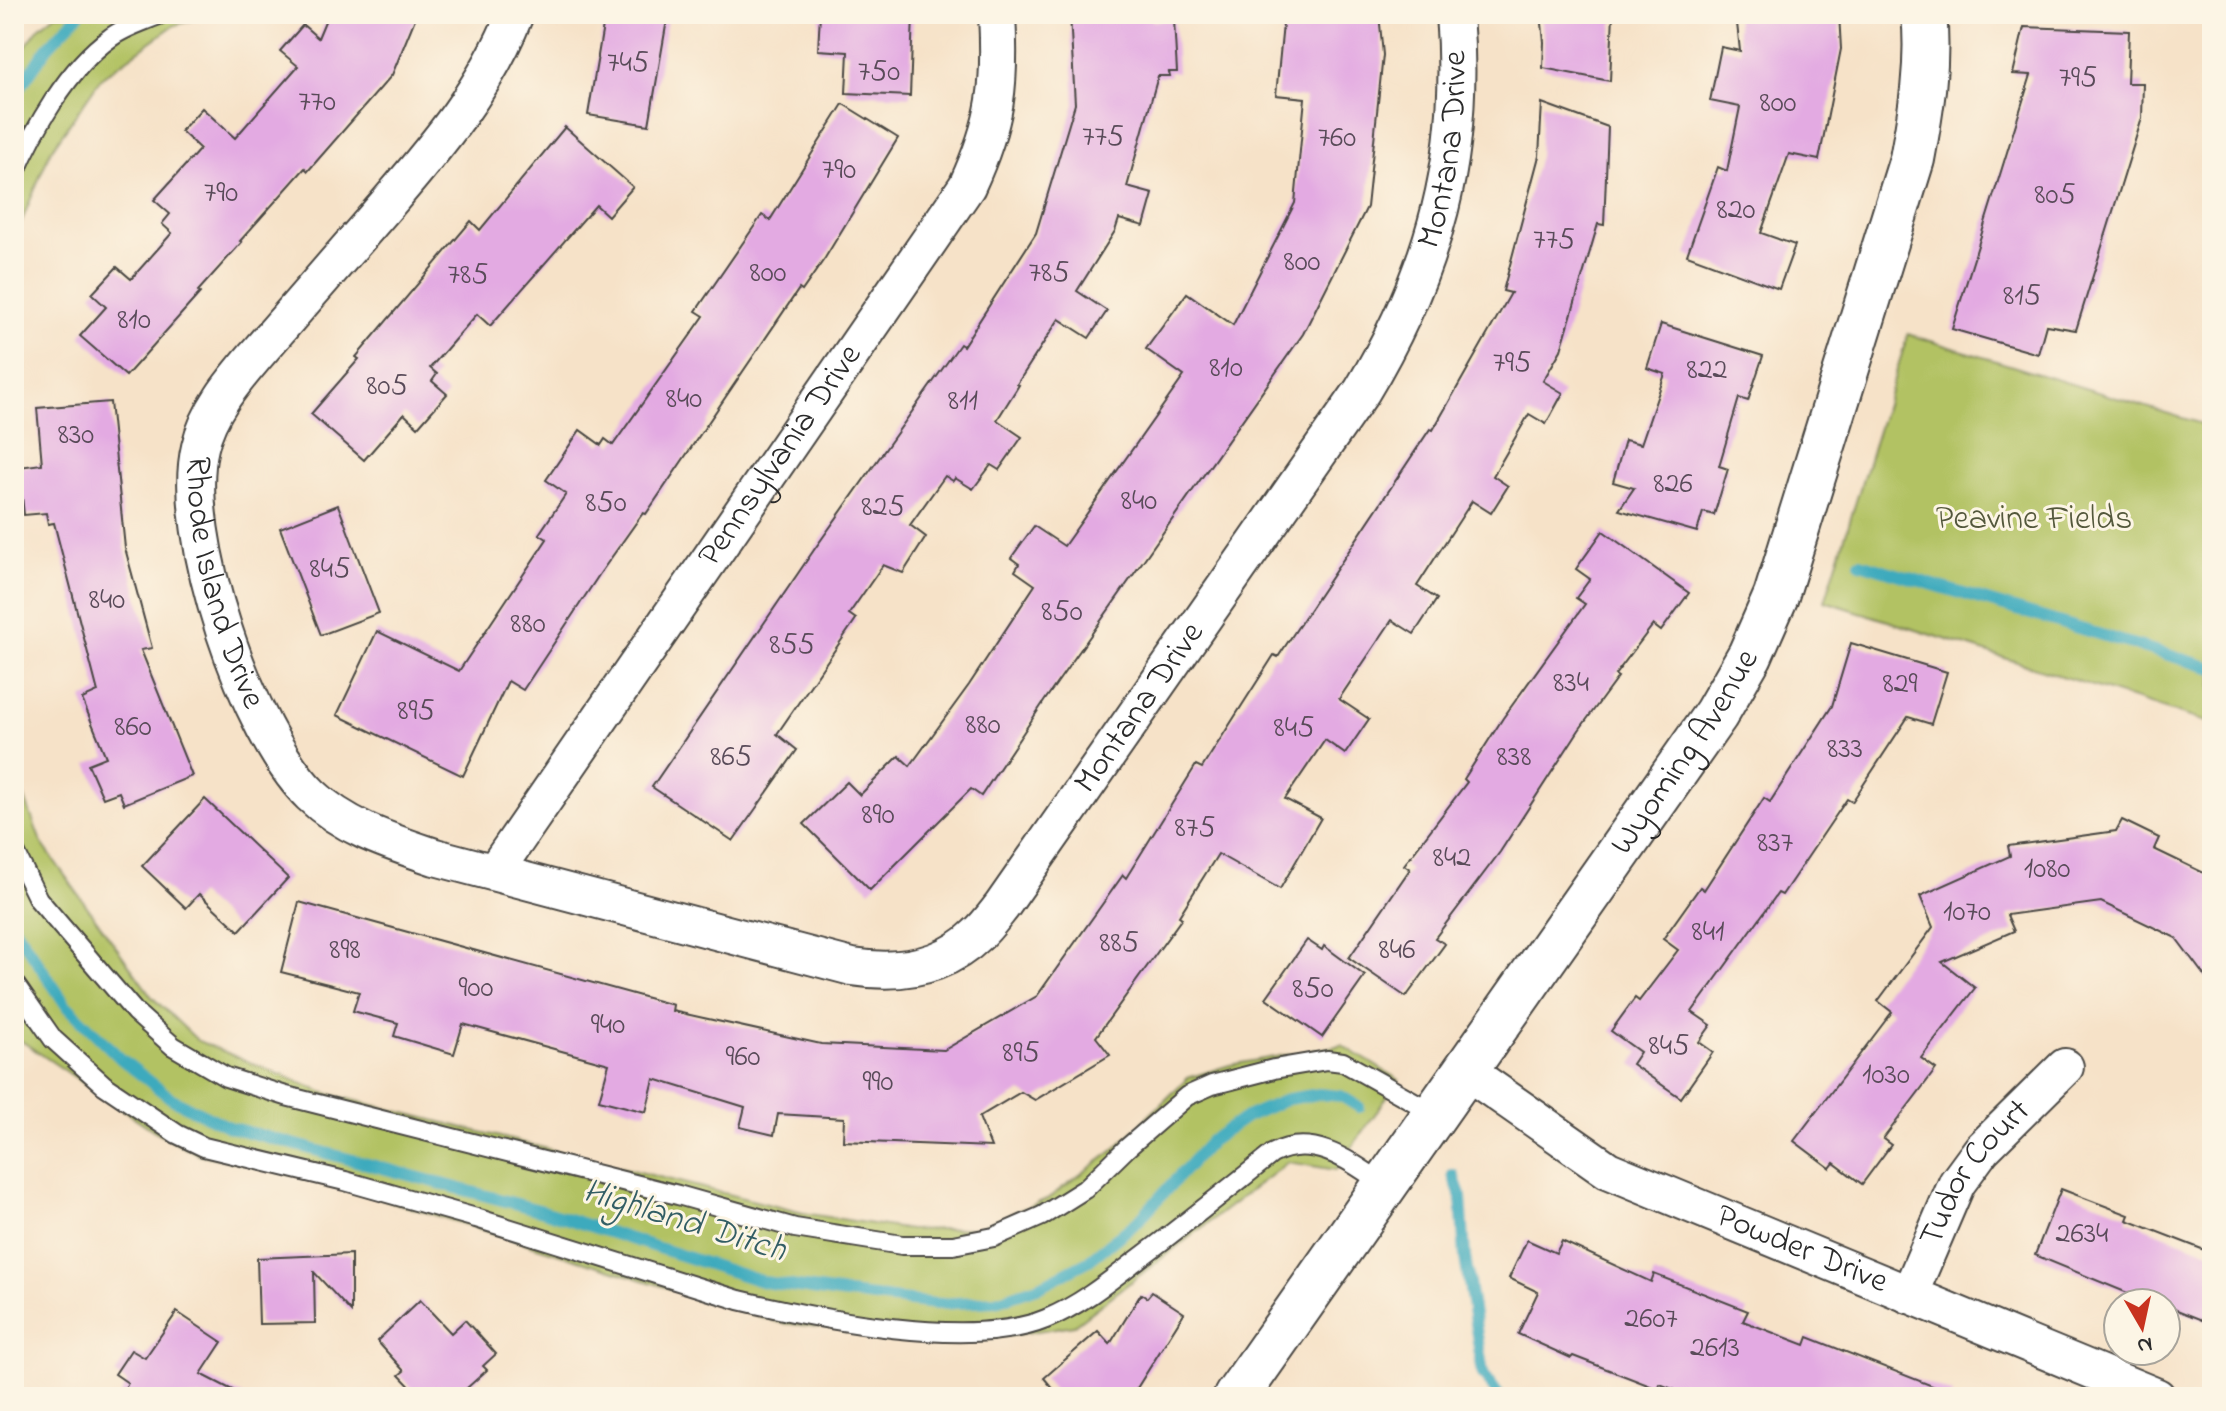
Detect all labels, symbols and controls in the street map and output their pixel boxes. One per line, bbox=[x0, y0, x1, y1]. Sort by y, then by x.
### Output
house number: 745 bbox=[607, 42, 649, 86]
street label: Montana Drive bbox=[1405, 49, 1482, 255]
house number: 750 bbox=[858, 51, 900, 95]
house number: 795 bbox=[2059, 57, 2097, 101]
house number: 770 bbox=[298, 81, 336, 125]
house number: 800 bbox=[1759, 82, 1797, 126]
house number: 775 bbox=[1082, 116, 1124, 160]
house number: 760 bbox=[1318, 117, 1356, 161]
house number: 790 bbox=[822, 149, 856, 193]
house number: 790 bbox=[204, 172, 238, 216]
house number: 805 bbox=[2034, 174, 2076, 218]
house number: 820 bbox=[1716, 189, 1756, 233]
house number: 775 bbox=[1533, 219, 1575, 263]
house number: 800 bbox=[1283, 241, 1321, 285]
house number: 800 bbox=[749, 252, 787, 296]
house number: 785 bbox=[1029, 252, 1069, 296]
house number: 785 bbox=[448, 254, 488, 298]
house number: 815 bbox=[2003, 275, 2041, 319]
house number: 810 bbox=[117, 299, 151, 343]
street label: Pennsylvania Drive bbox=[686, 334, 876, 577]
house number: 795 bbox=[1493, 342, 1531, 386]
house number: 810 bbox=[1209, 347, 1243, 391]
house number: 822 bbox=[1686, 349, 1728, 393]
house number: 805 bbox=[366, 365, 408, 409]
house number: 840 bbox=[666, 378, 702, 422]
house number: 811 bbox=[948, 380, 978, 424]
house number: 830 bbox=[58, 414, 94, 458]
street label: Rhode Island Drive bbox=[171, 453, 277, 718]
house number: 826 bbox=[1653, 463, 1693, 507]
house number: 840 bbox=[1121, 480, 1157, 524]
house number: 850 bbox=[585, 482, 627, 526]
house number: 825 bbox=[861, 486, 905, 530]
park label: Peavine Fields bbox=[1936, 495, 2132, 545]
house number: 845 bbox=[310, 548, 350, 592]
house number: 840 bbox=[89, 579, 125, 623]
house number: 850 bbox=[1041, 591, 1083, 635]
house number: 880 bbox=[510, 603, 546, 647]
street label: Montana Drive bbox=[1062, 612, 1218, 805]
house number: 855 bbox=[769, 624, 815, 668]
street label: Wyoming Avenue bbox=[1599, 640, 1773, 866]
house number: 834 bbox=[1553, 662, 1589, 706]
house number: 829 bbox=[1882, 663, 1918, 707]
house number: 895 bbox=[397, 690, 435, 734]
house number: 880 bbox=[965, 704, 1001, 748]
house number: 860 bbox=[114, 706, 152, 750]
house number: 845 bbox=[1274, 707, 1314, 751]
house number: 833 bbox=[1827, 728, 1863, 772]
house number: 865 bbox=[710, 736, 752, 780]
house number: 838 bbox=[1497, 736, 1531, 780]
house number: 890 bbox=[861, 794, 895, 838]
house number: 875 bbox=[1175, 807, 1215, 851]
house number: 837 bbox=[1757, 822, 1793, 866]
house number: 842 bbox=[1433, 837, 1471, 881]
house number: 1080 bbox=[2024, 848, 2070, 892]
house number: 1070 bbox=[1943, 891, 1991, 935]
house number: 841 bbox=[1691, 911, 1725, 955]
house number: 885 bbox=[1099, 922, 1139, 966]
house number: 898 bbox=[329, 929, 361, 973]
house number: 846 bbox=[1379, 929, 1415, 973]
house number: 900 bbox=[459, 967, 494, 1011]
house number: 850 bbox=[1292, 968, 1334, 1012]
house number: 940 bbox=[591, 1004, 625, 1048]
house number: 845 bbox=[1649, 1025, 1689, 1069]
house number: 895 bbox=[1002, 1032, 1040, 1076]
house number: 960 bbox=[725, 1036, 761, 1080]
house number: 1030 bbox=[1862, 1054, 1910, 1098]
house number: 990 bbox=[862, 1061, 894, 1105]
street label: Tudor Court bbox=[1908, 1088, 2043, 1254]
water label: Highland Ditch bbox=[576, 1166, 793, 1278]
street label: Powder Drive bbox=[1708, 1192, 1896, 1308]
house number: 2634 bbox=[2056, 1213, 2108, 1257]
north arrow bbox=[2102, 1287, 2182, 1367]
house number: 2607 bbox=[1624, 1298, 1678, 1342]
house number: 2613 bbox=[1690, 1327, 1740, 1371]
text: N bbox=[2135, 1327, 2155, 1361]

